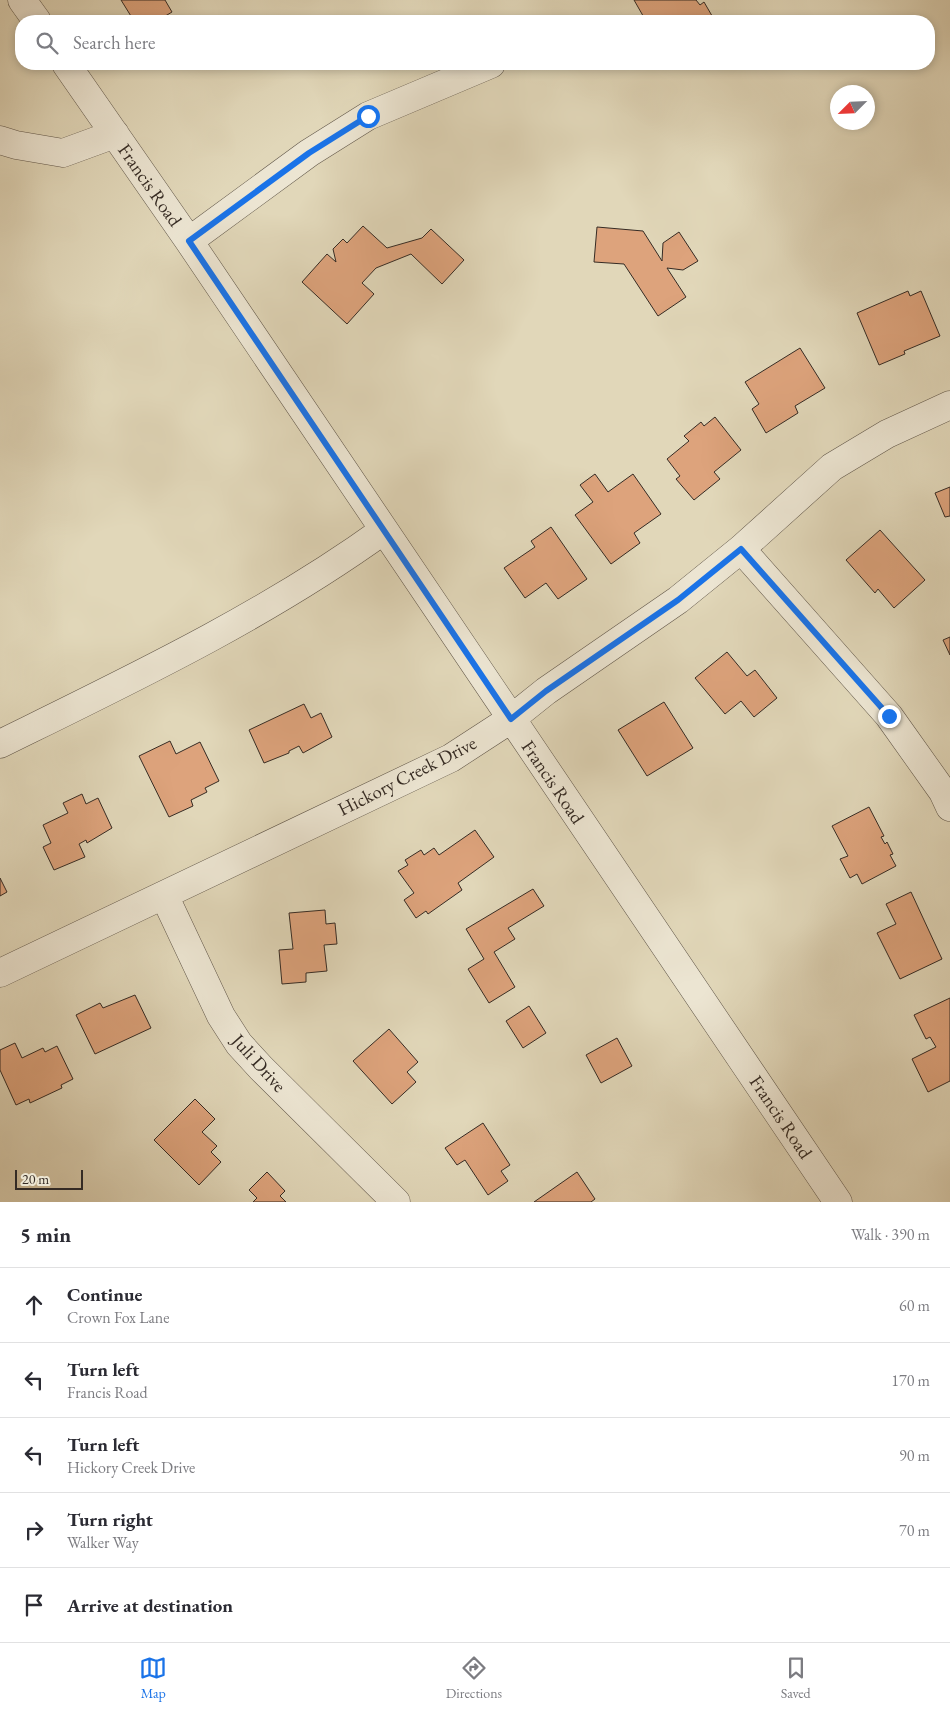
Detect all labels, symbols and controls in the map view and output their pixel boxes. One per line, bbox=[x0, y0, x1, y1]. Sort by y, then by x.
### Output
search box bbox=[15, 15, 935, 70]
icon: search bbox=[33, 29, 61, 57]
text: Search here bbox=[73, 30, 155, 55]
north arrow bbox=[830, 85, 875, 130]
route start bbox=[357, 105, 380, 128]
street label: Francis Road bbox=[112, 139, 188, 232]
route end bbox=[878, 705, 901, 728]
street label: Hickory Creek Drive bbox=[333, 730, 481, 822]
street label: Francis Road bbox=[516, 735, 590, 829]
street label: Juli Drive bbox=[225, 1027, 292, 1097]
street label: Francis Road bbox=[744, 1070, 818, 1164]
scale bar bbox=[15, 1167, 82, 1190]
text: 20 m bbox=[22, 1170, 49, 1188]
text: 5 min bbox=[20, 1221, 71, 1248]
text: Walk · 390 m bbox=[851, 1224, 930, 1245]
text: Continue bbox=[67, 1282, 142, 1307]
icon: ahead bbox=[20, 1291, 48, 1319]
text: 60 m bbox=[899, 1295, 930, 1316]
text: Crown Fox Lane bbox=[67, 1307, 170, 1328]
text: Turn left bbox=[67, 1357, 139, 1382]
icon: left bbox=[20, 1366, 48, 1394]
text: 170 m bbox=[891, 1370, 930, 1391]
text: Francis Road bbox=[67, 1382, 148, 1403]
text: Turn left bbox=[67, 1432, 139, 1457]
icon: left bbox=[20, 1441, 48, 1469]
text: 90 m bbox=[899, 1445, 930, 1466]
text: Hickory Creek Drive bbox=[67, 1457, 195, 1478]
text: Turn right bbox=[67, 1507, 153, 1532]
icon: right bbox=[20, 1516, 48, 1544]
text: 70 m bbox=[899, 1520, 930, 1541]
text: Walker Way bbox=[67, 1532, 139, 1553]
icon: arrive bbox=[20, 1591, 48, 1619]
text: Arrive at destination bbox=[67, 1593, 233, 1618]
tab: Map bbox=[139, 1654, 167, 1702]
tab: Directions bbox=[446, 1654, 502, 1702]
tab: Saved bbox=[781, 1654, 811, 1702]

